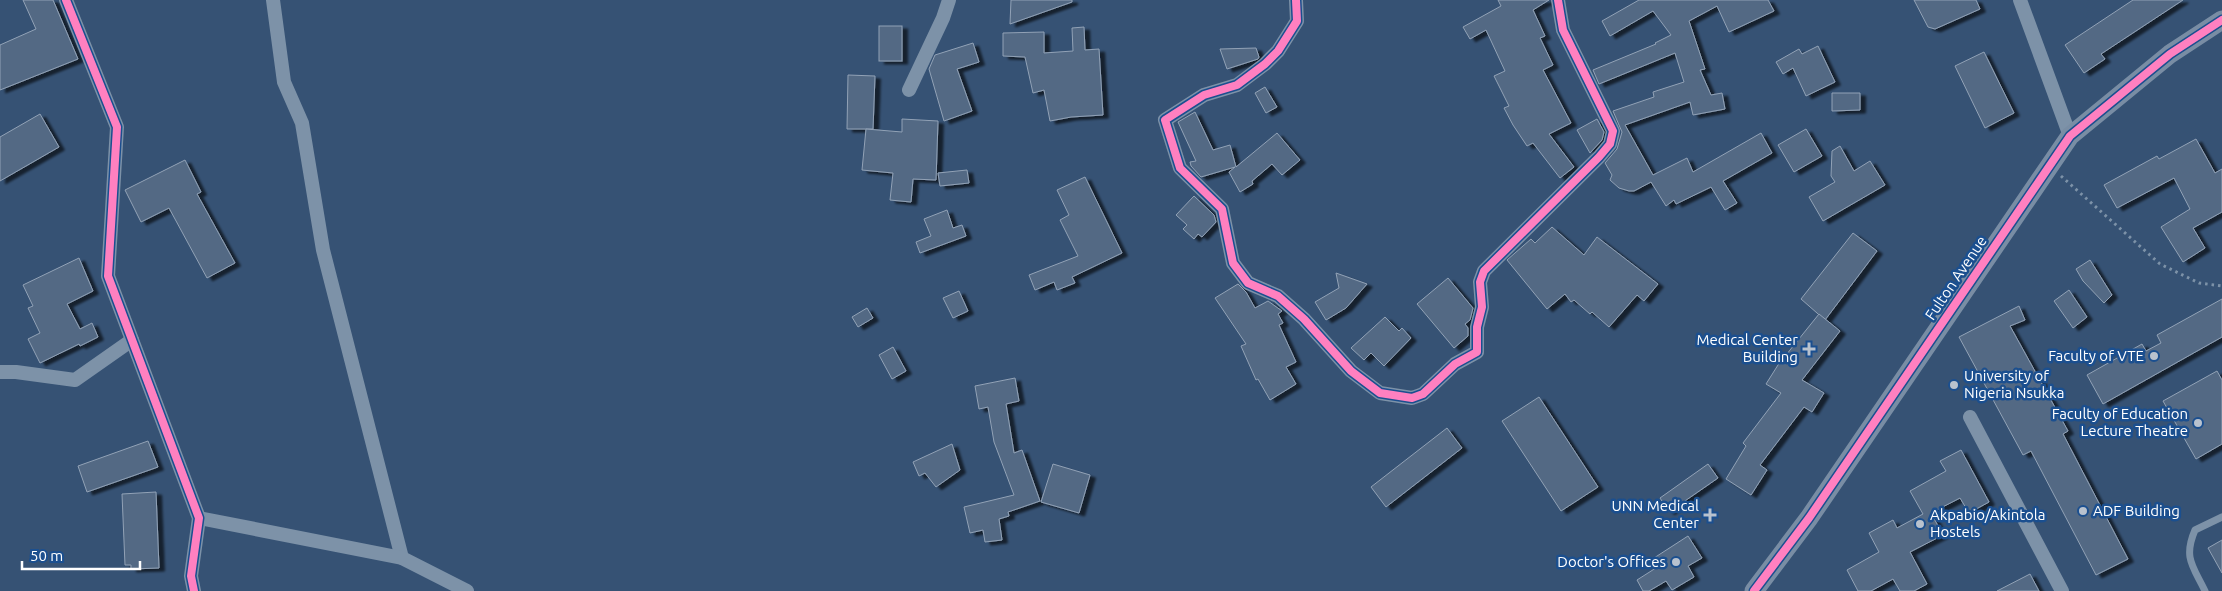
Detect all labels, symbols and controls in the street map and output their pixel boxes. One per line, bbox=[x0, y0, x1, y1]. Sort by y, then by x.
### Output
street label: Fulton Avenue bbox=[1921, 233, 1990, 323]
place label: Medical Center Building bbox=[1696, 331, 1798, 365]
marker: Medical Center Building bbox=[1802, 342, 1816, 356]
place label: Faculty of VTE bbox=[2048, 347, 2144, 364]
marker: Faculty of VTE bbox=[2148, 350, 2160, 362]
place label: University of Nigeria Nsukka bbox=[1964, 367, 2064, 401]
marker: University of Nigeria Nsukka bbox=[1948, 379, 1960, 391]
place label: Faculty of Education Lecture Theatre bbox=[2052, 405, 2188, 439]
marker: Faculty of Education Lecture Theatre bbox=[2192, 417, 2204, 429]
place label: UNN Medical Center bbox=[1612, 497, 1699, 531]
place label: ADF Building bbox=[2093, 502, 2180, 519]
marker: ADF Building bbox=[2077, 505, 2089, 517]
place label: Akpabio/Akintola Hostels bbox=[1930, 506, 2046, 540]
marker: UNN Medical Center bbox=[1703, 508, 1717, 522]
marker: Akpabio/Akintola Hostels bbox=[1914, 518, 1926, 530]
scale bar bbox=[22, 538, 140, 570]
text: 50 m bbox=[30, 547, 63, 564]
place label: Doctor's Offices bbox=[1557, 553, 1666, 570]
marker: Doctor's Offices bbox=[1670, 556, 1682, 568]

